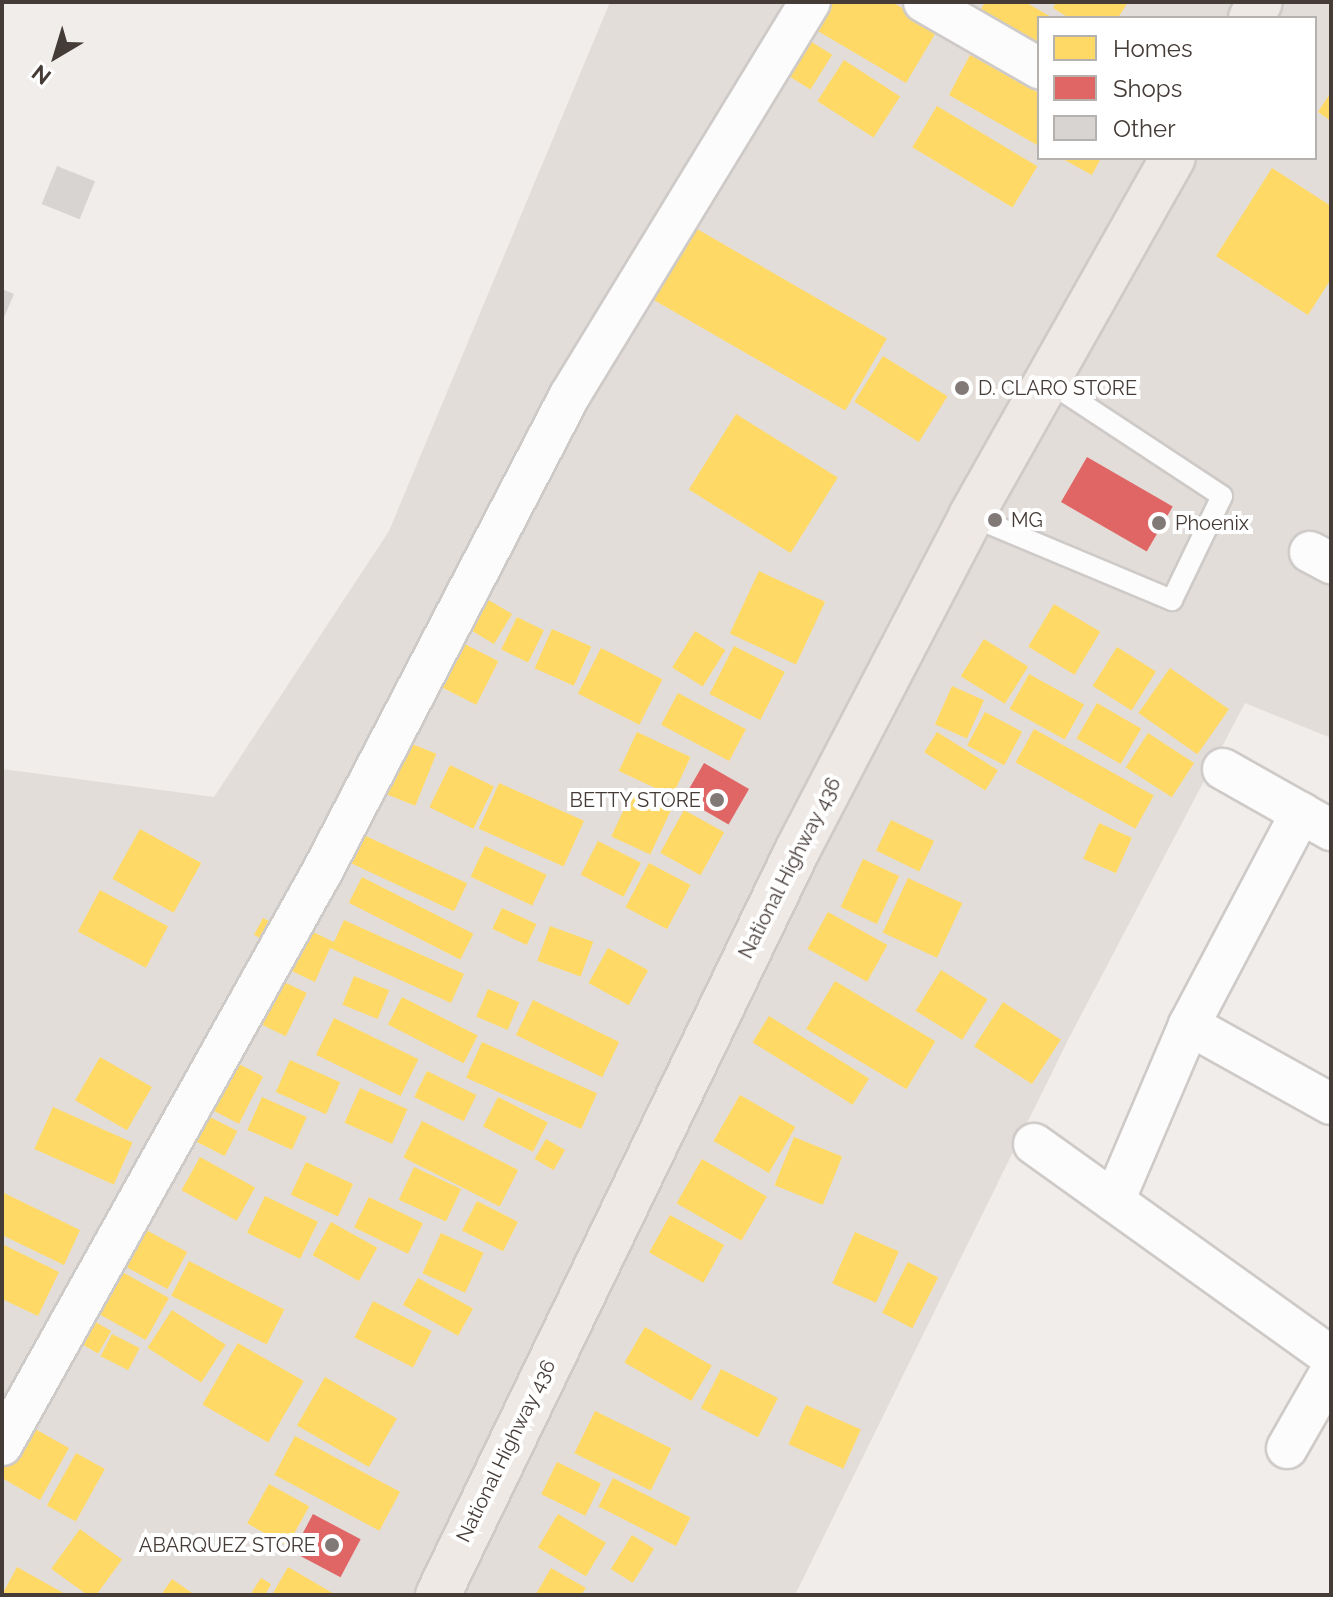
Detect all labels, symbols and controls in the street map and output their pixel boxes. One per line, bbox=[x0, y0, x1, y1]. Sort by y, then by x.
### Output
north arrow bbox=[16, 16, 96, 96]
legend bbox=[1037, 16, 1317, 160]
text: Homes bbox=[1113, 34, 1193, 63]
text: N bbox=[27, 60, 56, 90]
text: Shops bbox=[1113, 74, 1182, 103]
text: Other bbox=[1113, 114, 1176, 143]
place label: D. CLARO STORE bbox=[978, 376, 1137, 400]
marker: D. CLARO STORE bbox=[953, 379, 971, 397]
place label: MG bbox=[1011, 508, 1043, 532]
marker: MG bbox=[986, 511, 1004, 529]
place label: Phoenix bbox=[1175, 511, 1249, 535]
marker: Phoenix bbox=[1150, 514, 1168, 532]
street label: National Highway 436 bbox=[734, 773, 846, 963]
place label: BETTY STORE bbox=[569, 788, 701, 812]
marker: BETTY STORE bbox=[708, 791, 726, 809]
street label: National Highway 436 bbox=[451, 1355, 561, 1547]
place label: ABARQUEZ STORE bbox=[139, 1533, 316, 1557]
marker: ABARQUEZ STORE bbox=[323, 1536, 341, 1554]

